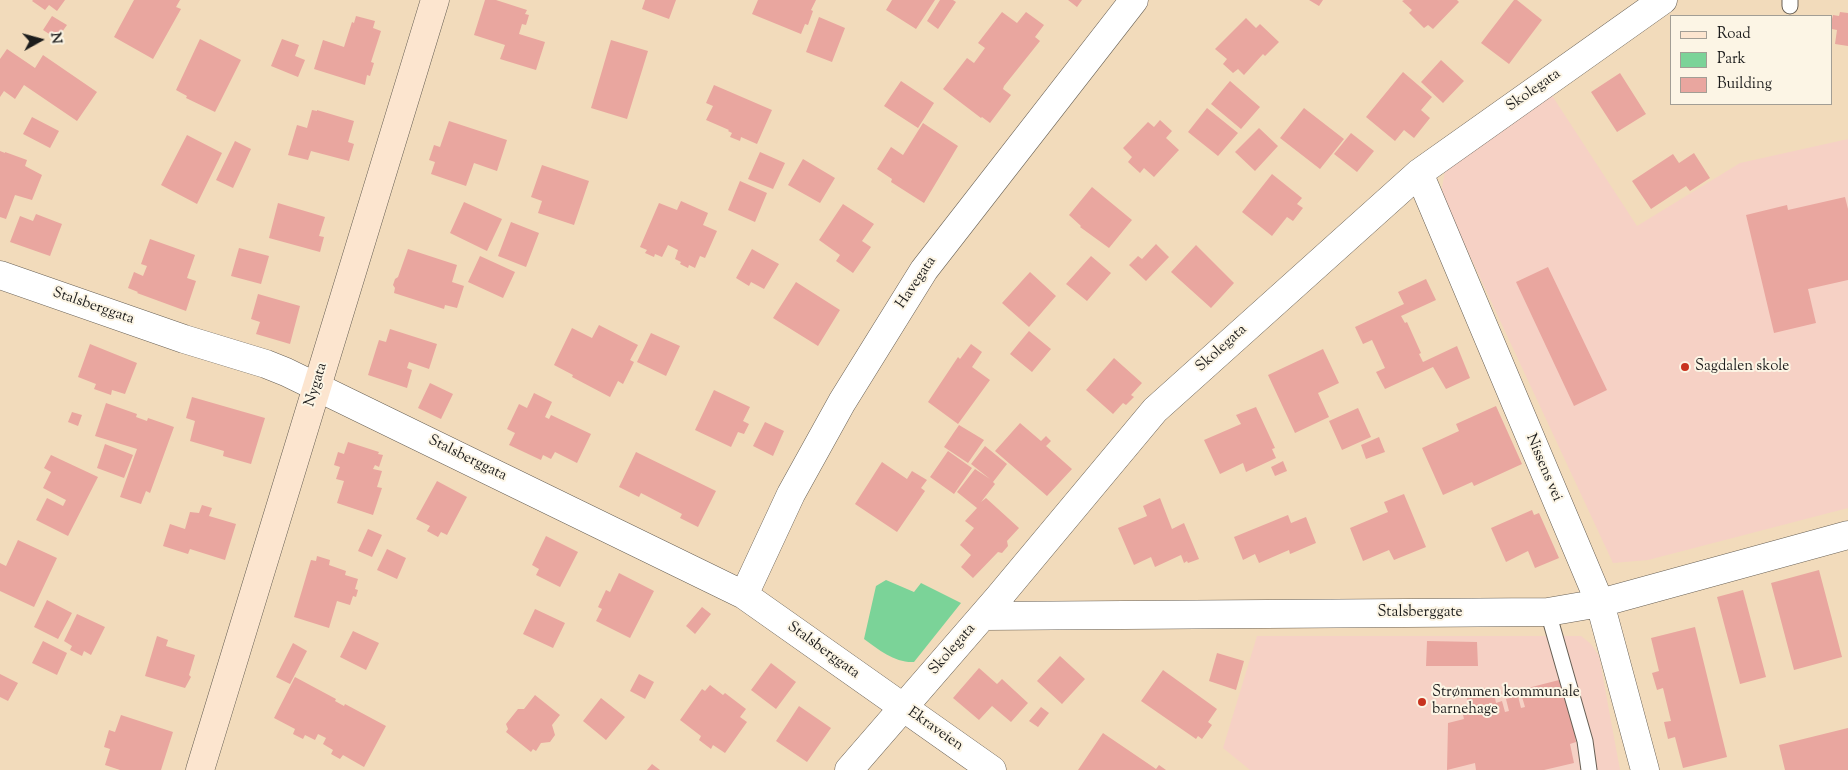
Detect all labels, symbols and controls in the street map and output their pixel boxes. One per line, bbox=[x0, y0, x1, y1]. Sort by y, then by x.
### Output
north arrow bbox=[15, 15, 65, 65]
legend bbox=[1670, 15, 1833, 105]
text: Road bbox=[1717, 24, 1751, 45]
text: N bbox=[44, 31, 65, 45]
text: Park bbox=[1717, 49, 1746, 70]
street label: Skolegata bbox=[1503, 66, 1565, 116]
text: Building bbox=[1717, 74, 1772, 95]
street label: Havegata bbox=[893, 253, 941, 313]
street label: Stalsberggata bbox=[50, 285, 136, 329]
street label: Skolegata bbox=[1193, 322, 1251, 376]
place label: Sagdalen skole bbox=[1695, 358, 1789, 376]
street label: Nygata bbox=[302, 361, 332, 409]
marker: Sagdalen skole bbox=[1679, 361, 1691, 373]
street label: Stalsberggata bbox=[425, 432, 509, 486]
street label: Nissens vei bbox=[1521, 432, 1565, 504]
street label: Stalsberggate bbox=[1377, 604, 1463, 622]
street label: Stalsberggata bbox=[783, 619, 863, 683]
street label: Skolegata bbox=[926, 621, 980, 679]
place label: Strømmen kommunale barnehage bbox=[1432, 684, 1580, 719]
marker: Strømmen kommunale barnehage bbox=[1416, 696, 1428, 708]
street label: Ekraveien bbox=[904, 704, 966, 756]

